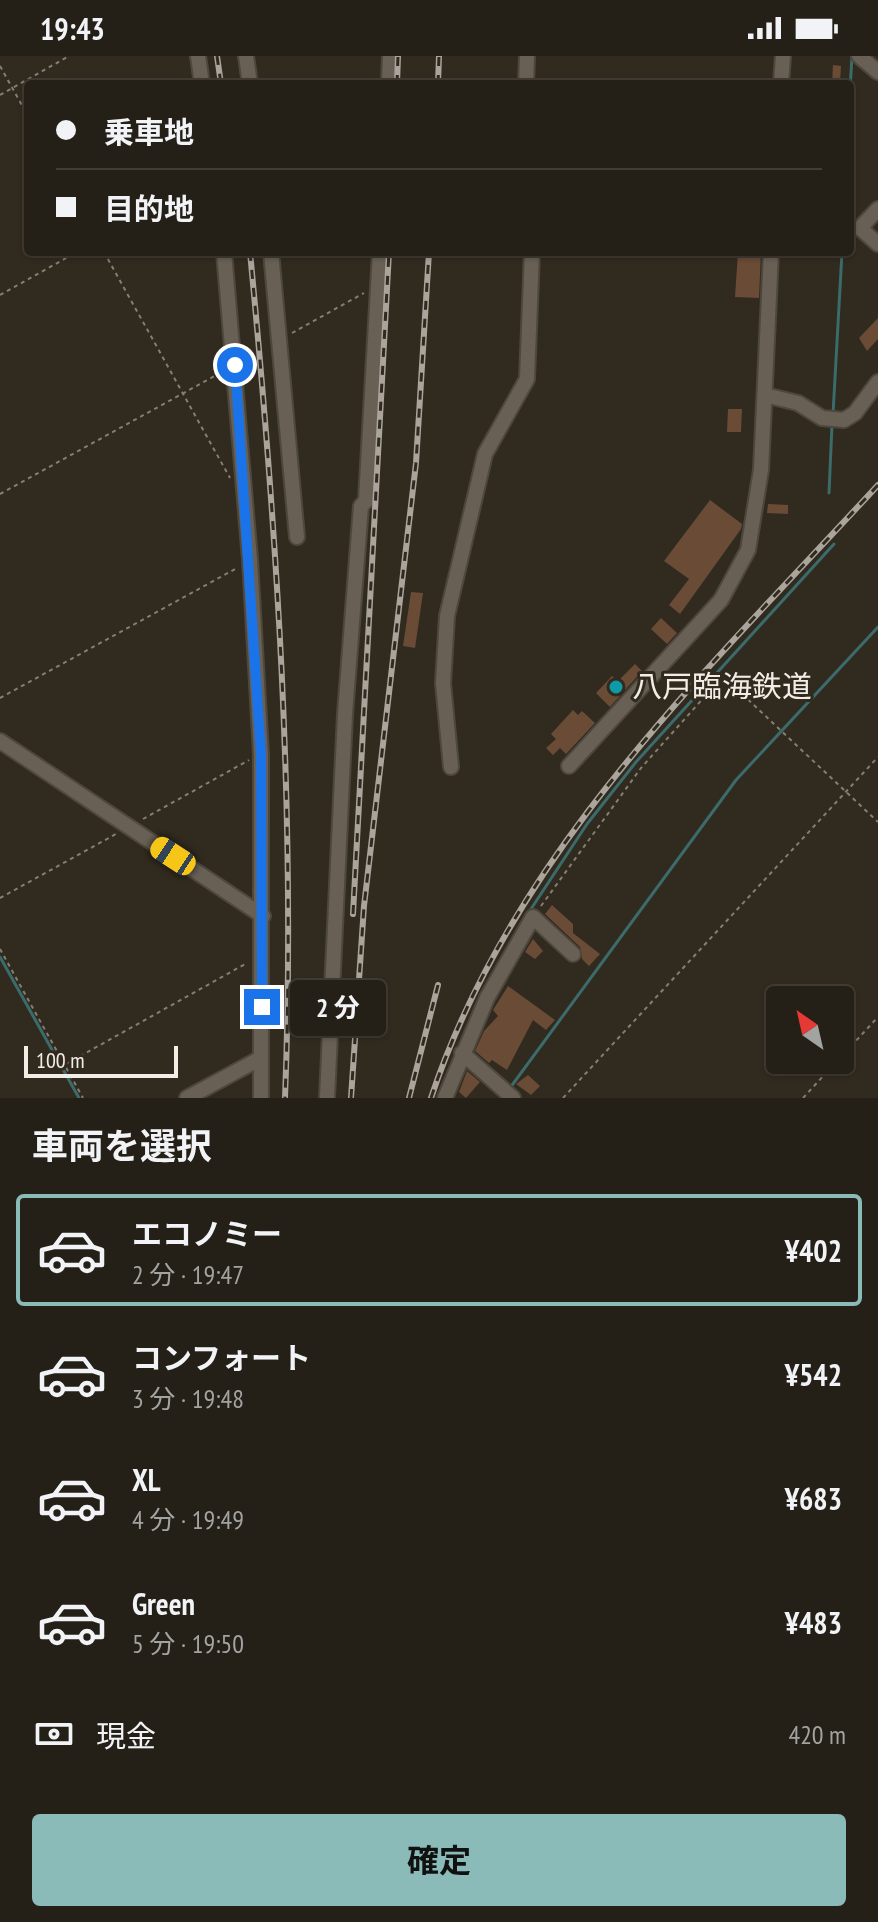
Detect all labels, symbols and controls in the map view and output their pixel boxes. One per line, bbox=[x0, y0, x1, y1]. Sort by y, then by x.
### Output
text: 19:43 bbox=[40, 9, 105, 48]
text: 乗車地 bbox=[104, 112, 194, 151]
text: 目的地 bbox=[104, 189, 194, 228]
route start bbox=[217, 347, 253, 383]
place label: 八戸臨海鉄道 bbox=[632, 666, 812, 705]
marker: 八戸臨海鉄道 bbox=[607, 678, 625, 696]
car bbox=[146, 833, 200, 879]
callout: 2 分 bbox=[290, 979, 386, 1035]
north arrow bbox=[766, 986, 854, 1074]
map controls bbox=[766, 986, 854, 1074]
route end bbox=[244, 989, 280, 1025]
text: 2 分 bbox=[316, 991, 360, 1024]
scale bar bbox=[24, 1042, 178, 1078]
text: 100 m bbox=[36, 1046, 85, 1074]
text: 車両を選択 bbox=[32, 1122, 212, 1169]
icon: car bbox=[36, 1214, 108, 1286]
text: エコノミー bbox=[132, 1214, 282, 1253]
text: ¥402 bbox=[785, 1231, 842, 1270]
text: 2 分 · 19:47 bbox=[132, 1258, 244, 1291]
icon: car bbox=[36, 1338, 108, 1410]
text: コンフォート bbox=[132, 1338, 311, 1377]
text: ¥542 bbox=[785, 1355, 842, 1394]
text: 3 分 · 19:48 bbox=[132, 1382, 244, 1415]
text: XL bbox=[132, 1460, 161, 1499]
icon: car bbox=[36, 1462, 108, 1534]
text: ¥683 bbox=[785, 1479, 842, 1518]
text: 4 分 · 19:49 bbox=[132, 1503, 244, 1536]
text: Green bbox=[132, 1584, 195, 1623]
icon: car bbox=[36, 1586, 108, 1658]
text: ¥483 bbox=[785, 1603, 842, 1642]
text: 5 分 · 19:50 bbox=[132, 1627, 244, 1660]
icon: cash bbox=[32, 1712, 76, 1756]
text: 現金 bbox=[96, 1716, 156, 1755]
text: 420 m bbox=[788, 1718, 846, 1751]
button: 確定 bbox=[32, 1814, 846, 1906]

